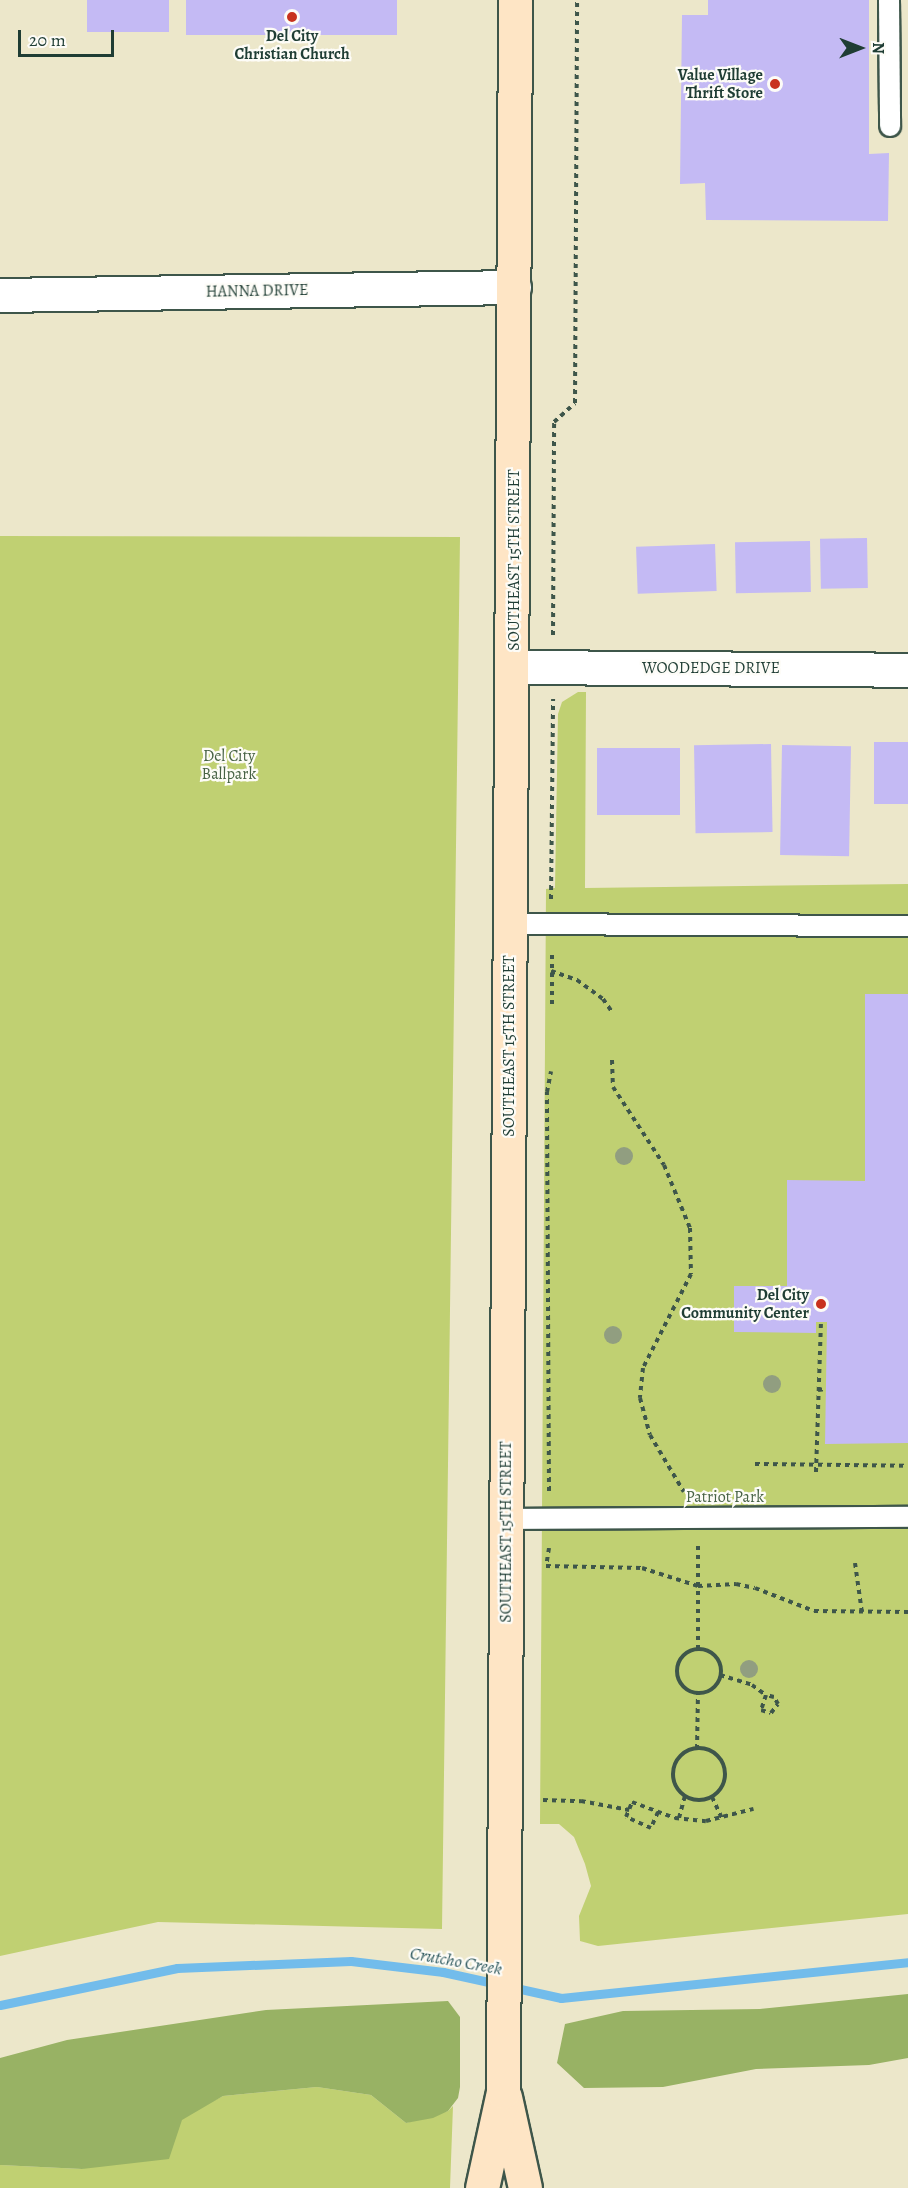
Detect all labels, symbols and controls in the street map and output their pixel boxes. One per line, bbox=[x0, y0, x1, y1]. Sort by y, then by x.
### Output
marker: Del City Christian Church bbox=[285, 10, 299, 24]
scale bar bbox=[21, 18, 117, 56]
north arrow bbox=[830, 18, 890, 78]
place label: Del City Christian Church bbox=[234, 26, 350, 64]
text: 20 m bbox=[29, 28, 66, 52]
text: N bbox=[867, 42, 889, 54]
place label: Value Village Thrift Store bbox=[678, 65, 763, 103]
marker: Value Village Thrift Store bbox=[768, 77, 782, 91]
street label: HANNA DRIVE bbox=[206, 281, 308, 301]
street label: SOUTHEAST 15TH STREET bbox=[504, 469, 524, 651]
street label: WOODEDGE DRIVE bbox=[642, 658, 780, 678]
park label: Del City Ballpark bbox=[202, 746, 256, 784]
street label: SOUTHEAST 15TH STREET bbox=[499, 955, 519, 1137]
place label: Del City Community Center bbox=[681, 1285, 809, 1323]
marker: Del City Community Center bbox=[814, 1297, 828, 1311]
street label: SOUTHEAST 15TH STREET bbox=[496, 1441, 516, 1623]
park label: Patriot Park bbox=[686, 1487, 764, 1507]
water label: Crutcho Creek bbox=[408, 1942, 504, 1980]

